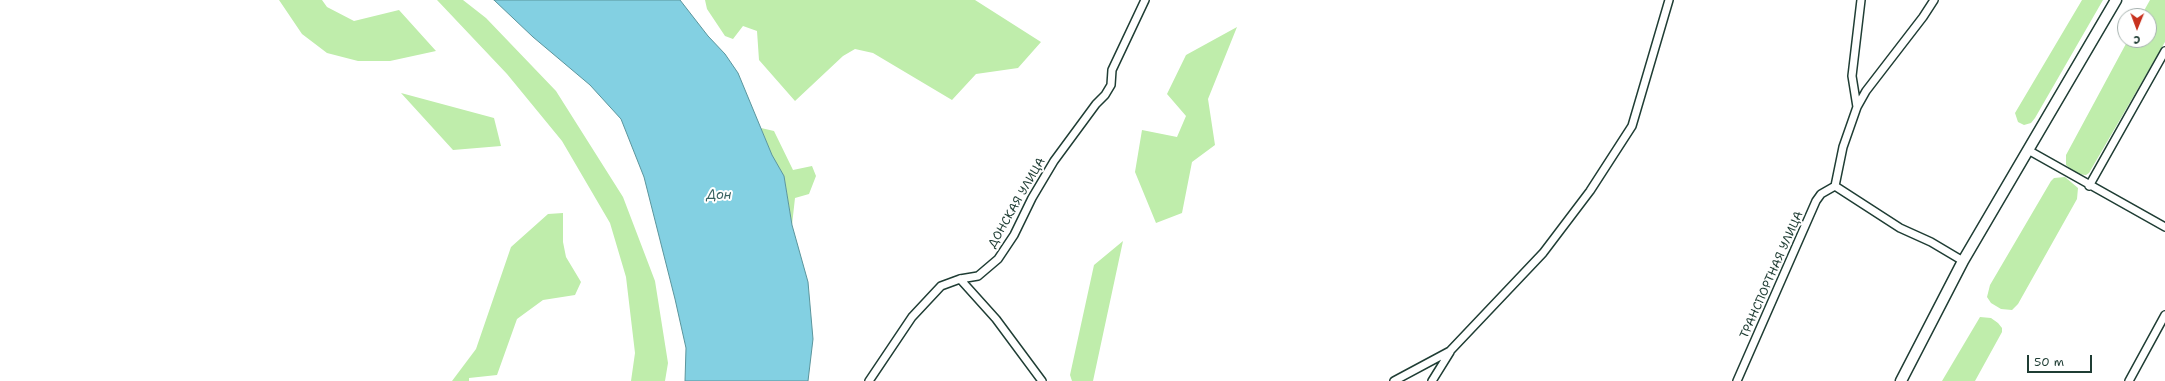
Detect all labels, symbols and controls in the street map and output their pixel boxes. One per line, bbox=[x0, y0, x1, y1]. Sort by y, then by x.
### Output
north arrow bbox=[2117, 8, 2157, 48]
text: С bbox=[2133, 32, 2140, 47]
street label: ДОНСКАЯ УЛИЦА bbox=[985, 155, 1049, 251]
water label: Дон bbox=[707, 188, 731, 204]
street label: ТРАНСПОРТНАЯ УЛИЦА bbox=[1737, 209, 1807, 341]
scale bar bbox=[2029, 347, 2094, 373]
text: 50 m bbox=[2034, 354, 2064, 370]

